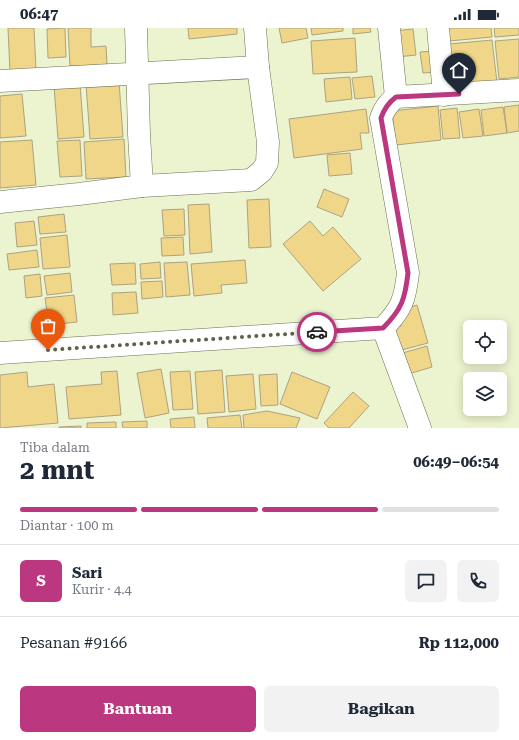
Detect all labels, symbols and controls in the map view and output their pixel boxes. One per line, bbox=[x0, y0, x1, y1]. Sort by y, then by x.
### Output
text: 06:47 bbox=[20, 5, 58, 23]
pin bbox=[442, 53, 476, 94]
icon: home bbox=[448, 59, 470, 81]
pin bbox=[31, 309, 65, 350]
courier bbox=[297, 312, 337, 352]
icon: bag bbox=[37, 315, 59, 337]
map controls bbox=[463, 320, 507, 416]
button: locate bbox=[463, 320, 507, 364]
icon: car bbox=[306, 321, 328, 343]
button: layers bbox=[463, 372, 507, 416]
text: Tiba dalam bbox=[20, 440, 90, 455]
text: 06:49–06:54 bbox=[413, 453, 499, 471]
text: 2 mnt bbox=[20, 455, 94, 485]
text: Diantar · 100 m bbox=[20, 518, 114, 533]
button: chat bbox=[405, 560, 447, 602]
button: phone bbox=[457, 560, 499, 602]
text: Sari bbox=[72, 564, 102, 582]
text: S bbox=[36, 572, 46, 590]
text: Kurir · 4.4 bbox=[72, 582, 132, 597]
text: Pesanan #9166 bbox=[20, 634, 127, 652]
text: Rp 112,000 bbox=[419, 634, 499, 652]
button: Bantuan bbox=[20, 686, 256, 732]
button: Bagikan bbox=[264, 686, 499, 732]

